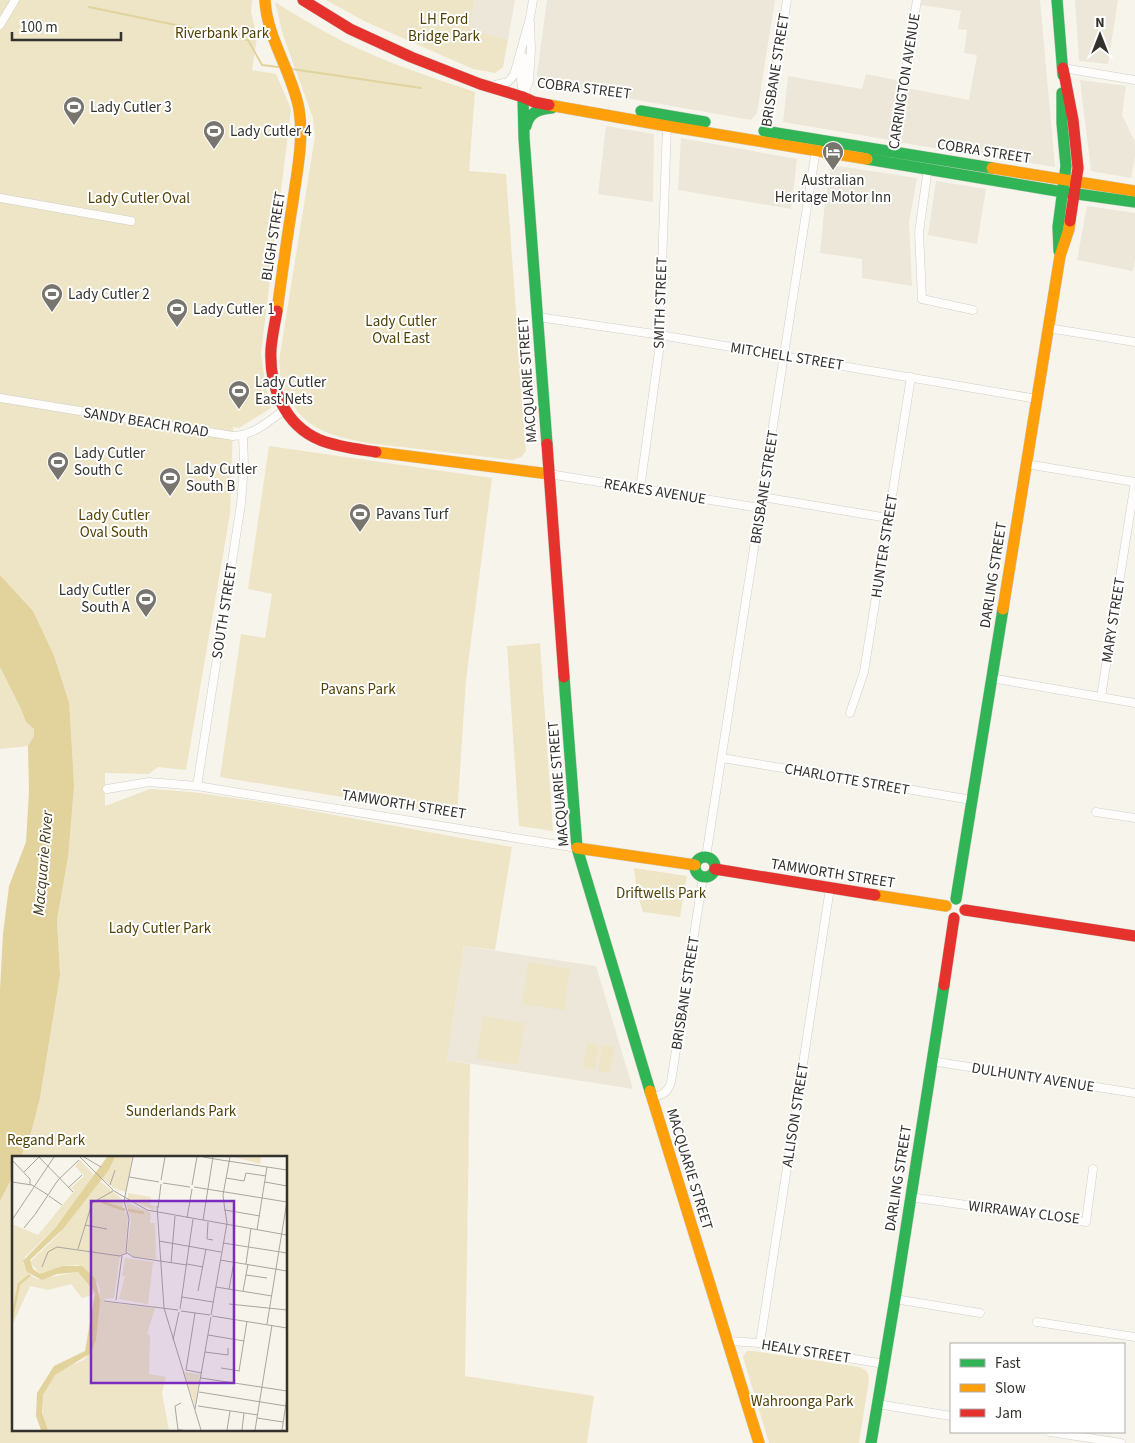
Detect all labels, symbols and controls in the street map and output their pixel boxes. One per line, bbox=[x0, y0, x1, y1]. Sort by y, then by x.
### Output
park label: LH Ford Bridge Park bbox=[408, 9, 481, 47]
scale bar bbox=[12, 10, 121, 42]
north arrow bbox=[1075, 10, 1125, 60]
street label: CARRINGTON AVENUE bbox=[883, 11, 926, 151]
street label: BRISBANE STREET bbox=[756, 12, 795, 129]
text: N bbox=[1095, 13, 1105, 33]
text: 100 m bbox=[20, 17, 58, 38]
park label: Riverbank Park bbox=[175, 23, 270, 44]
street label: COBRA STREET bbox=[536, 72, 632, 105]
sports icon: Lady Cutler 3 bbox=[62, 95, 86, 126]
place label: Lady Cutler 3 bbox=[90, 97, 172, 118]
sports icon: Lady Cutler 4 bbox=[202, 119, 226, 150]
place label: Lady Cutler 4 bbox=[230, 121, 312, 142]
street label: COBRA STREET bbox=[936, 134, 1032, 169]
hotel icon: Australian Heritage Motor Inn bbox=[821, 140, 845, 171]
place label: Australian Heritage Motor Inn bbox=[775, 170, 891, 208]
park label: Lady Cutler Oval bbox=[88, 188, 190, 209]
street label: BLIGH STREET bbox=[256, 190, 291, 282]
street label: SMITH STREET bbox=[648, 257, 673, 349]
sports icon: Lady Cutler 2 bbox=[40, 282, 64, 313]
place label: Lady Cutler 2 bbox=[68, 284, 150, 305]
sports icon: Lady Cutler 1 bbox=[165, 297, 189, 328]
place label: Lady Cutler 1 bbox=[193, 299, 275, 320]
park label: Lady Cutler Oval East bbox=[365, 311, 437, 349]
street label: MACQUARIE STREET bbox=[513, 316, 542, 444]
street label: MITCHELL STREET bbox=[729, 337, 845, 376]
place label: Lady Cutler East Nets bbox=[255, 372, 327, 410]
sports icon: Lady Cutler East Nets bbox=[227, 379, 251, 410]
street label: SANDY BEACH ROAD bbox=[82, 402, 210, 443]
street label: BRISBANE STREET bbox=[745, 429, 784, 546]
place label: Lady Cutler South C bbox=[74, 443, 146, 481]
sports icon: Lady Cutler South C bbox=[46, 450, 70, 481]
place label: Lady Cutler South B bbox=[186, 459, 258, 497]
sports icon: Lady Cutler South B bbox=[158, 466, 182, 497]
street label: REAKES AVENUE bbox=[602, 473, 708, 510]
street label: HUNTER STREET bbox=[866, 493, 903, 599]
sports icon: Pavans Turf bbox=[348, 502, 372, 533]
place label: Pavans Turf bbox=[376, 504, 449, 525]
park label: Lady Cutler Oval South bbox=[78, 505, 150, 543]
street label: DARLING STREET bbox=[975, 521, 1012, 630]
street label: SOUTH STREET bbox=[207, 562, 242, 660]
street label: MARY STREET bbox=[1096, 576, 1131, 664]
place label: Lady Cutler South A bbox=[59, 580, 131, 618]
sports icon: Lady Cutler South A bbox=[134, 587, 158, 618]
park label: Pavans Park bbox=[320, 679, 396, 700]
street label: MACQUARIE STREET bbox=[543, 720, 574, 848]
street label: CHARLOTTE STREET bbox=[783, 758, 911, 801]
street label: TAMWORTH STREET bbox=[340, 784, 468, 825]
water label: Macquarie River bbox=[27, 808, 59, 916]
street label: TAMWORTH STREET bbox=[769, 853, 897, 894]
park label: Driftwells Park bbox=[616, 883, 707, 904]
park label: Lady Cutler Park bbox=[109, 918, 212, 939]
street label: BRISBANE STREET bbox=[666, 935, 705, 1052]
street label: DULHUNTY AVENUE bbox=[970, 1057, 1096, 1098]
street label: ALLISON STREET bbox=[777, 1061, 814, 1169]
park label: Sunderlands Park bbox=[126, 1101, 237, 1122]
street label: MACQUARIE STREET bbox=[661, 1106, 718, 1233]
street label: DARLING STREET bbox=[880, 1124, 917, 1233]
park label: Regand Park bbox=[7, 1130, 86, 1151]
inset map bbox=[12, 1156, 288, 1430]
street label: WIRRAWAY CLOSE bbox=[967, 1195, 1081, 1230]
street label: HEALY STREET bbox=[760, 1334, 852, 1369]
legend bbox=[950, 1343, 1125, 1433]
text: Fast bbox=[995, 1353, 1021, 1374]
text: Slow bbox=[995, 1378, 1026, 1399]
park label: Wahroonga Park bbox=[751, 1391, 854, 1412]
text: Jam bbox=[995, 1403, 1022, 1424]

